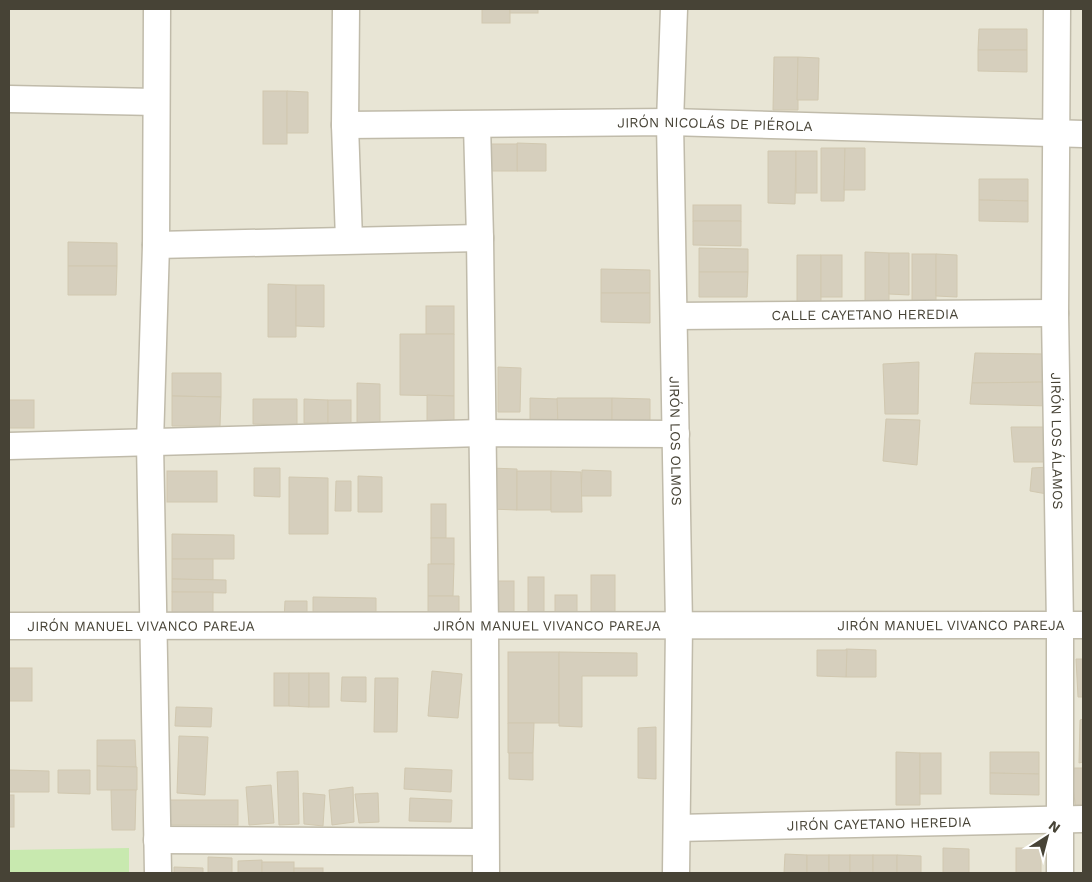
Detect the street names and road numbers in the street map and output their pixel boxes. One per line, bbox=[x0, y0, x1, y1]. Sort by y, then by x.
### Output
street label: JIRÓN NICOLÁS DE PIÉROLA bbox=[617, 114, 813, 134]
street label: CALLE CAYETANO HEREDIA bbox=[771, 306, 959, 323]
street label: JIRÓN LOS ÁLAMOS bbox=[1048, 372, 1066, 510]
street label: JIRÓN LOS OLMOS bbox=[667, 376, 685, 506]
street label: JIRÓN MANUEL VIVANCO PAREJA bbox=[433, 617, 661, 634]
street label: JIRÓN MANUEL VIVANCO PAREJA bbox=[837, 617, 1065, 633]
street label: JIRÓN MANUEL VIVANCO PAREJA bbox=[27, 618, 255, 634]
street label: JIRÓN CAYETANO HEREDIA bbox=[787, 813, 971, 834]

